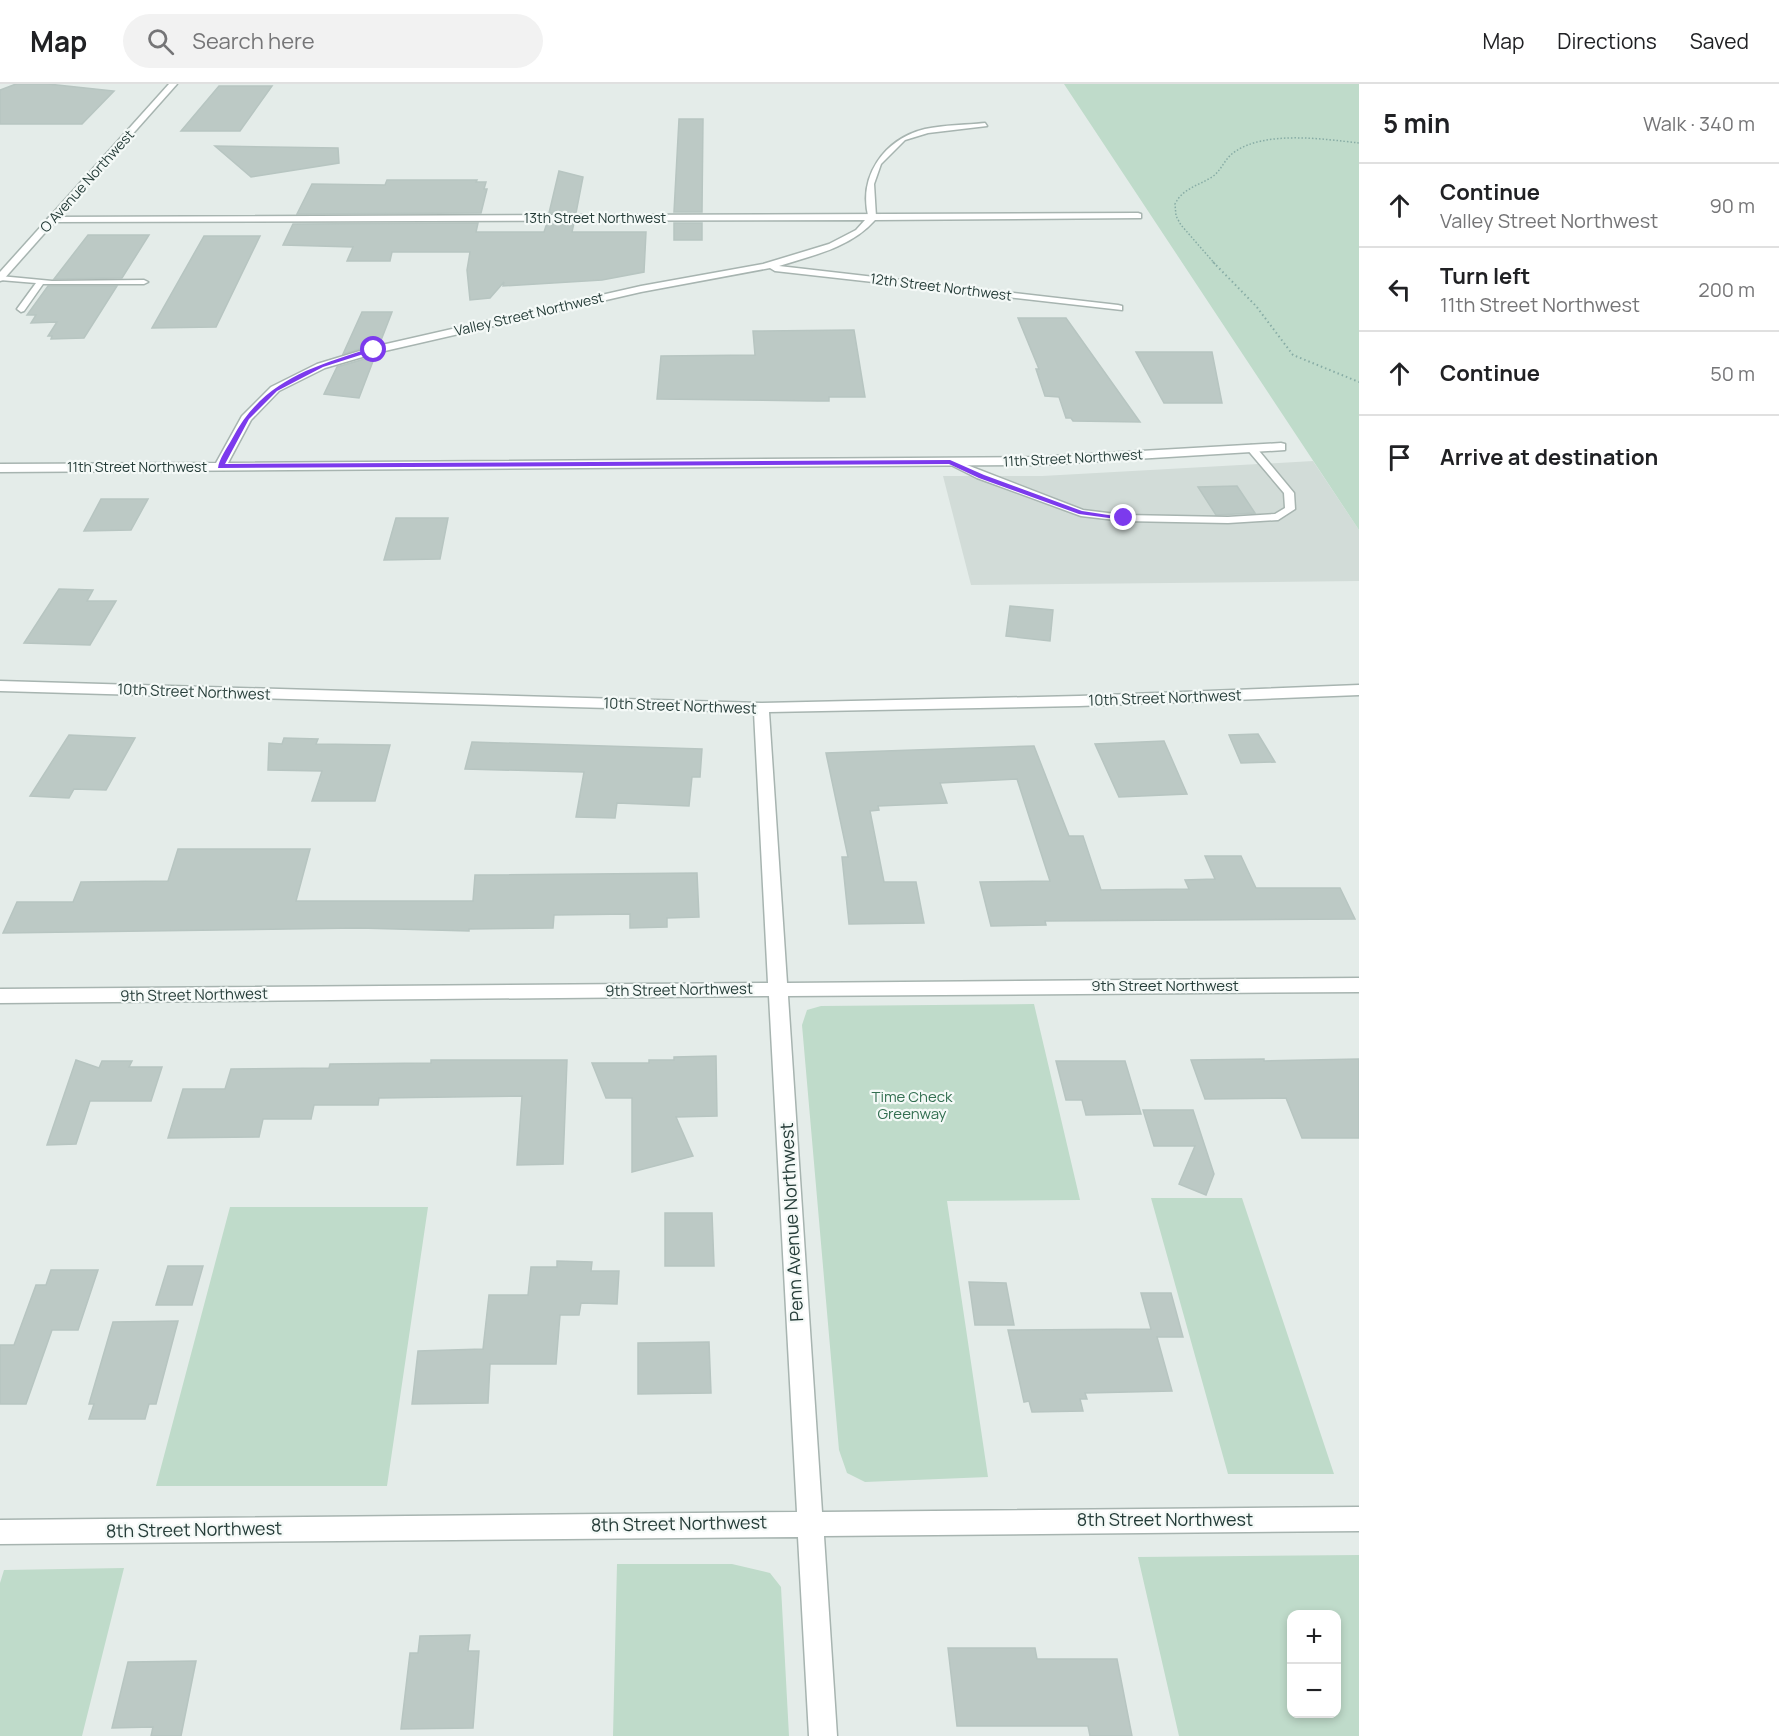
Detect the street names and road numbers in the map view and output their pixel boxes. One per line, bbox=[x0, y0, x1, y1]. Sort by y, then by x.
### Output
street label: O Avenue Northwest bbox=[35, 125, 138, 236]
street label: 13th Street Northwest bbox=[524, 208, 667, 227]
street label: 12th Street Northwest bbox=[869, 268, 1013, 305]
street label: Valley Street Northwest bbox=[452, 287, 606, 340]
street label: 11th Street Northwest bbox=[1003, 444, 1144, 471]
street label: 11th Street Northwest bbox=[67, 457, 207, 476]
street label: 10th Street Northwest bbox=[117, 678, 271, 705]
street label: 10th Street Northwest bbox=[1088, 684, 1242, 711]
street label: 10th Street Northwest bbox=[603, 692, 757, 719]
street label: 9th Street Northwest bbox=[1091, 975, 1239, 996]
street label: 9th Street Northwest bbox=[605, 978, 753, 1001]
street label: 9th Street Northwest bbox=[120, 983, 268, 1006]
street label: Penn Avenue Northwest bbox=[774, 1122, 808, 1322]
street label: 8th Street Northwest bbox=[1077, 1507, 1253, 1531]
street label: 8th Street Northwest bbox=[591, 1509, 767, 1537]
street label: 8th Street Northwest bbox=[106, 1515, 282, 1543]

